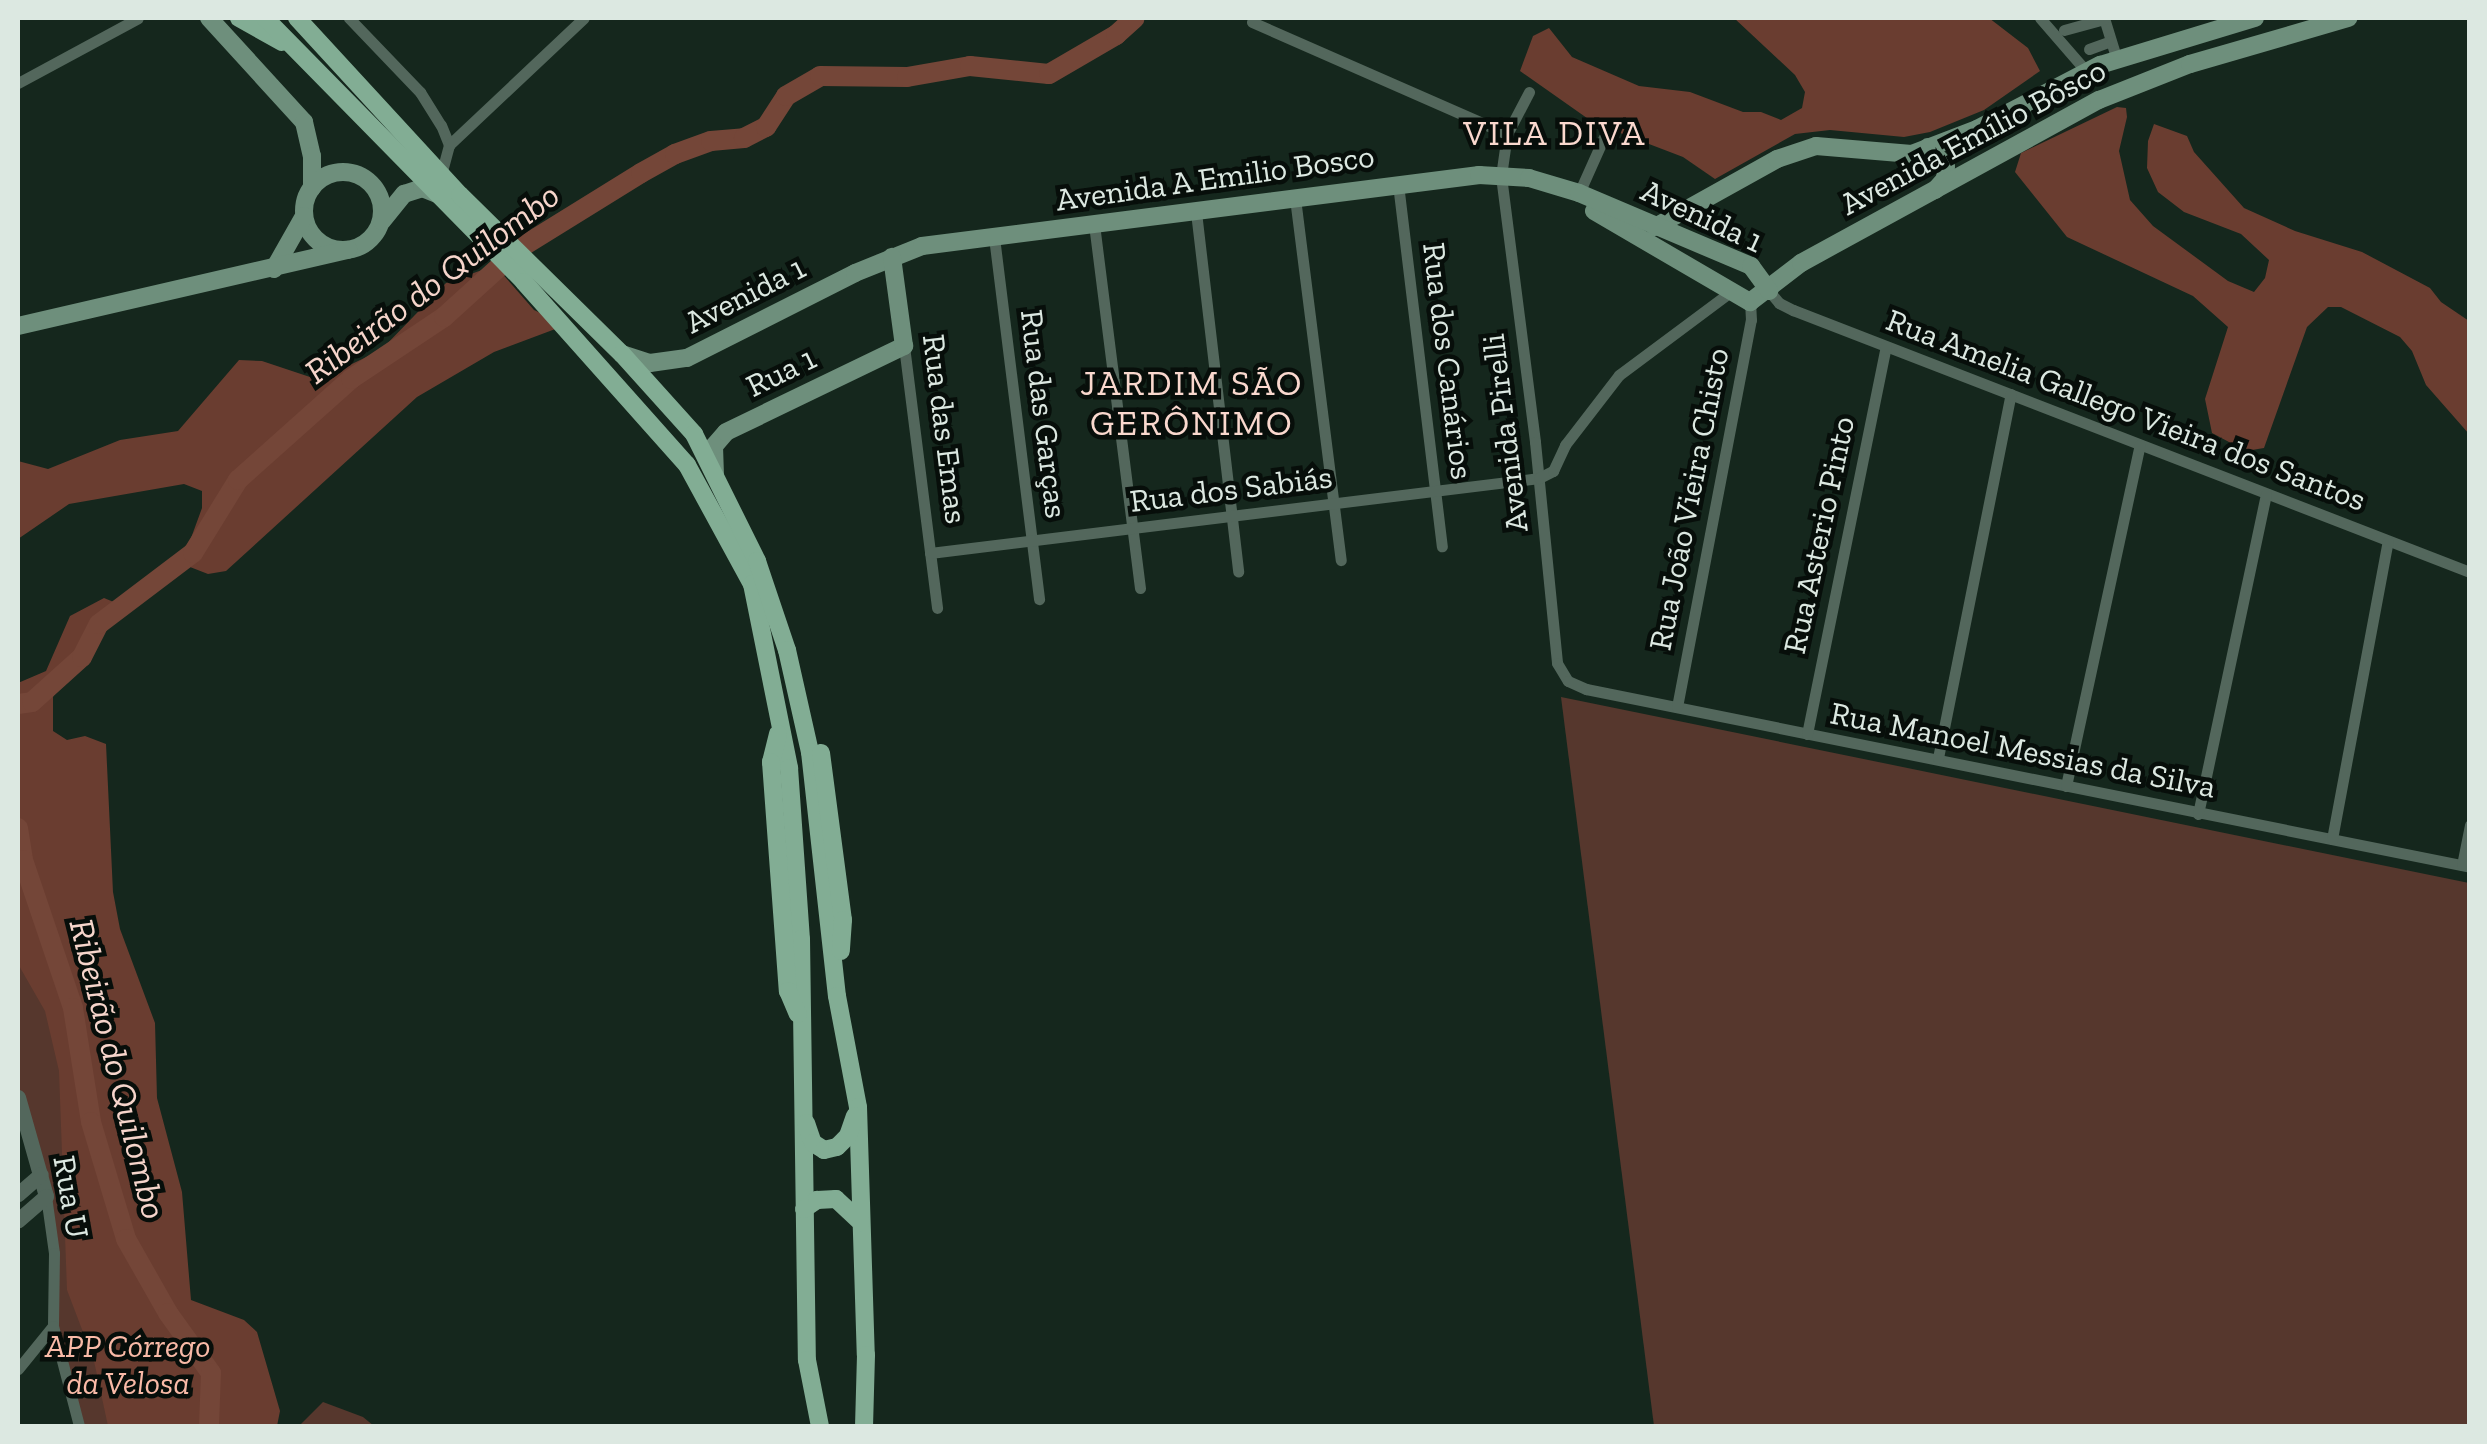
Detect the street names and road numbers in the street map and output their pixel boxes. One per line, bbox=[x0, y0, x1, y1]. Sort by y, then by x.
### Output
street label: Avenida Emílio Bôsco bbox=[1834, 51, 2112, 223]
street label: Avenida A Emilio Bosco bbox=[1052, 137, 1378, 219]
street label: Avenida 1 bbox=[1635, 171, 1769, 261]
street label: Rua dos Canários bbox=[1414, 240, 1482, 482]
street label: Avenida 1 bbox=[678, 248, 812, 342]
street label: Rua Amelia Gallego Vieira dos Santos bbox=[1880, 300, 2372, 520]
street label: Rua das Garças bbox=[1012, 307, 1076, 521]
street label: Rua das Emas bbox=[914, 332, 976, 526]
street label: Avenida Pirelli bbox=[1474, 332, 1536, 534]
street label: Rua 1 bbox=[740, 339, 822, 405]
street label: Rua João Vieira Chisto bbox=[1641, 344, 1737, 654]
street label: Rua Asterio Pinto bbox=[1775, 413, 1863, 657]
street label: Rua dos Sabiás bbox=[1128, 458, 1334, 520]
street label: Rua Manoel Messias da Silva bbox=[1827, 694, 2219, 806]
street label: Rua U bbox=[45, 1153, 97, 1241]

